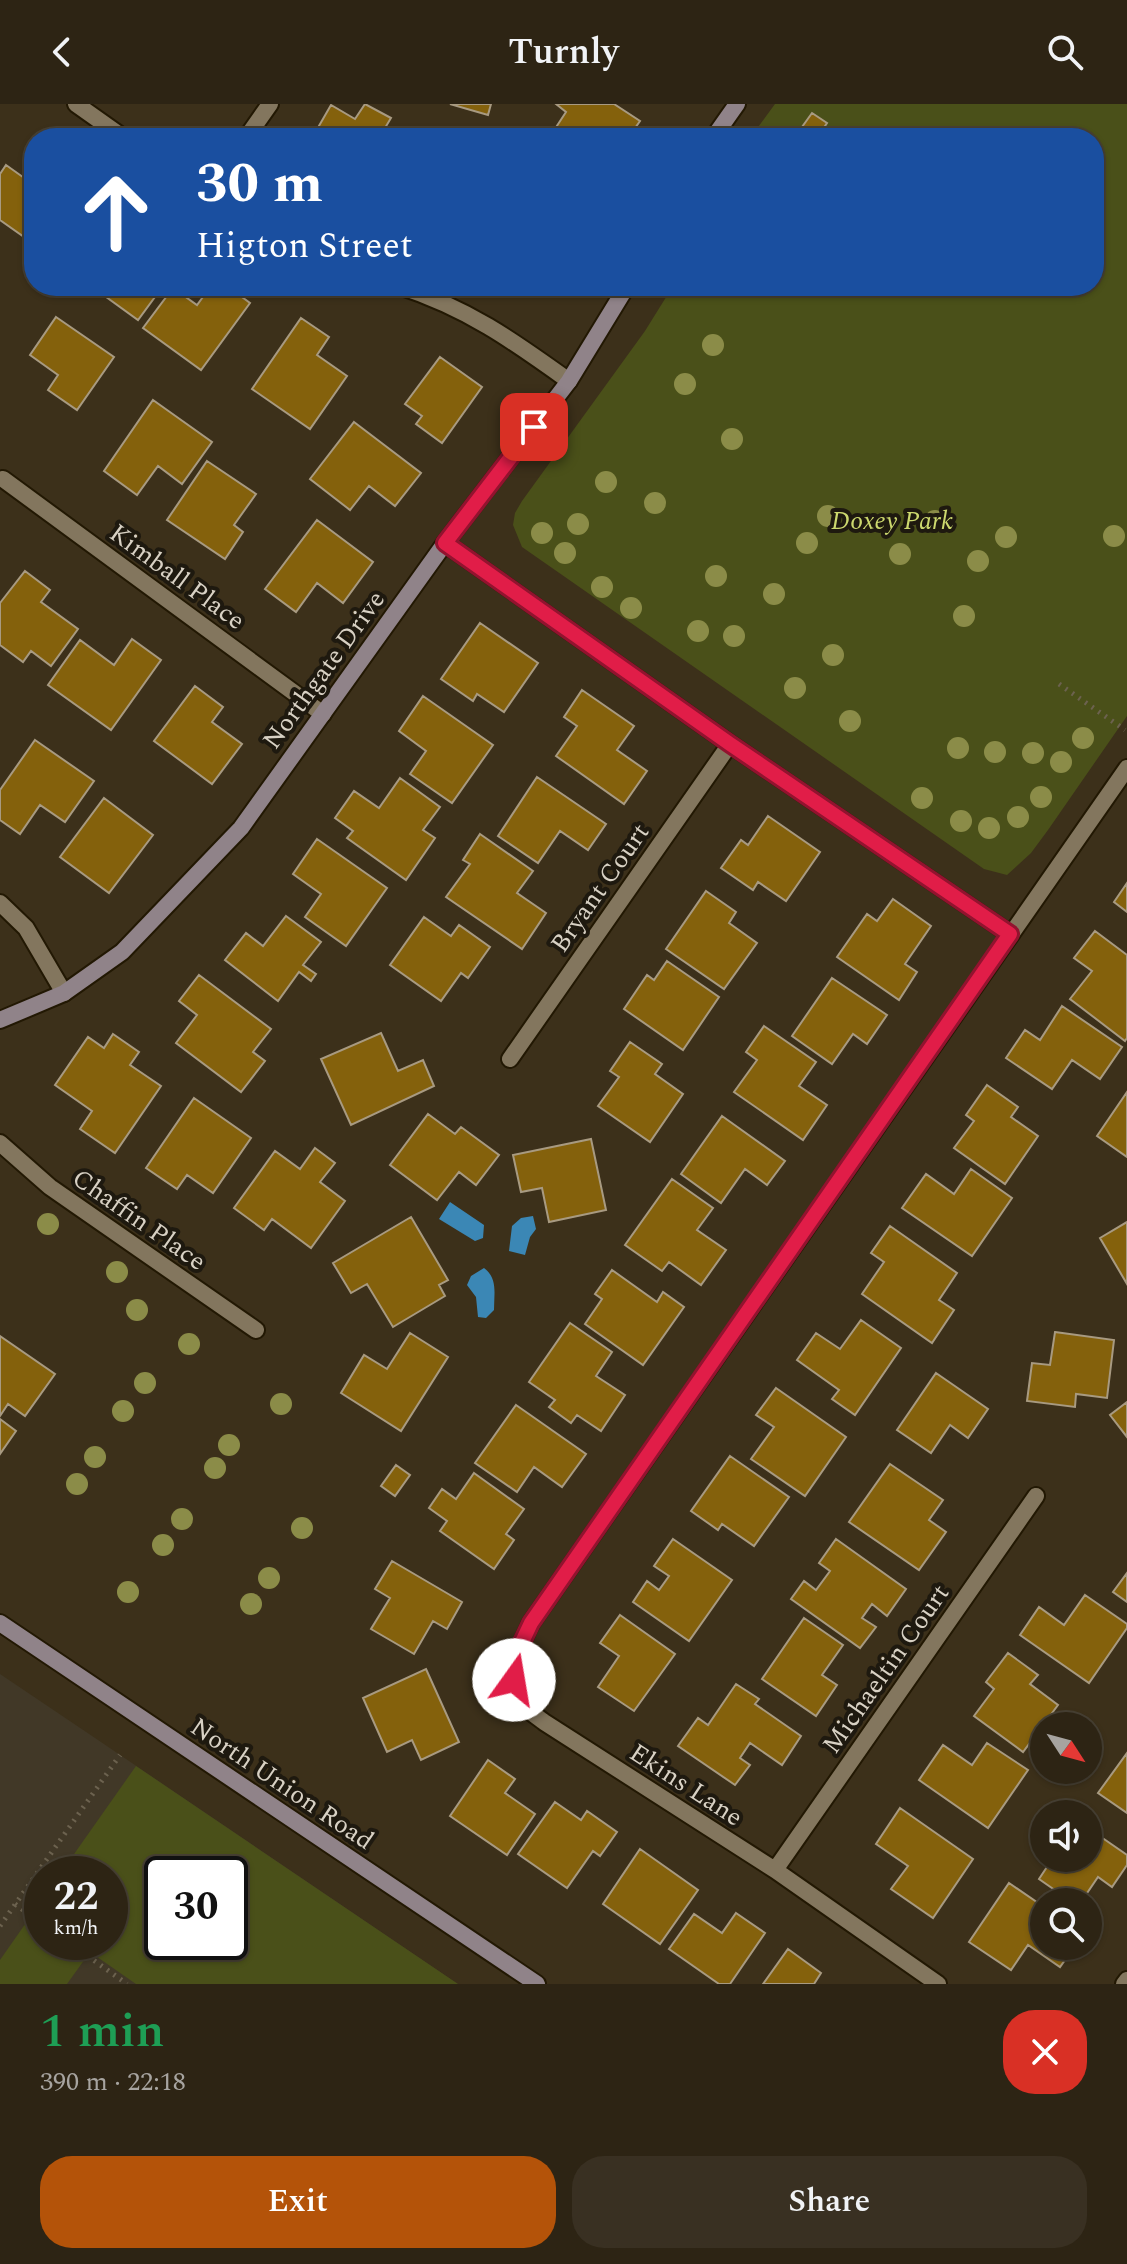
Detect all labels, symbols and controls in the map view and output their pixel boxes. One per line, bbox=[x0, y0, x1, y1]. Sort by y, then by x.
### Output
text: Turnly bbox=[508, 25, 619, 80]
icon: back bbox=[40, 30, 84, 74]
icon: search bbox=[1043, 30, 1087, 74]
text: 30 m bbox=[196, 142, 323, 227]
icon: ahead bbox=[64, 160, 168, 264]
text: Higton Street bbox=[196, 219, 413, 274]
pin bbox=[500, 393, 568, 461]
icon: arrive bbox=[512, 405, 556, 449]
park label: Doxey Park bbox=[831, 501, 953, 541]
street label: Kimball Place bbox=[101, 514, 253, 640]
street label: Northgate Drive bbox=[253, 582, 395, 758]
street label: Bryant Court bbox=[540, 815, 660, 961]
street label: Chaffin Place bbox=[64, 1159, 214, 1281]
street label: Michaeltin Court bbox=[812, 1576, 960, 1762]
position arrow bbox=[472, 1638, 556, 1722]
street label: North Union Road bbox=[182, 1708, 382, 1860]
north arrow bbox=[1030, 1712, 1102, 1784]
map controls bbox=[1030, 1712, 1102, 1960]
street label: Ekins Lane bbox=[621, 1733, 751, 1837]
button: sound bbox=[1030, 1800, 1102, 1872]
speed limit sign: 30 bbox=[144, 1856, 248, 1960]
text: 22 bbox=[54, 1867, 98, 1928]
button: search bbox=[1030, 1888, 1102, 1960]
text: km/h bbox=[54, 1913, 99, 1943]
text: 1 min bbox=[40, 1995, 165, 2068]
button: close bbox=[1003, 2010, 1087, 2094]
text: 390 m · 22:18 bbox=[40, 2062, 186, 2102]
button: Exit bbox=[40, 2156, 556, 2248]
button: Share bbox=[572, 2156, 1087, 2248]

